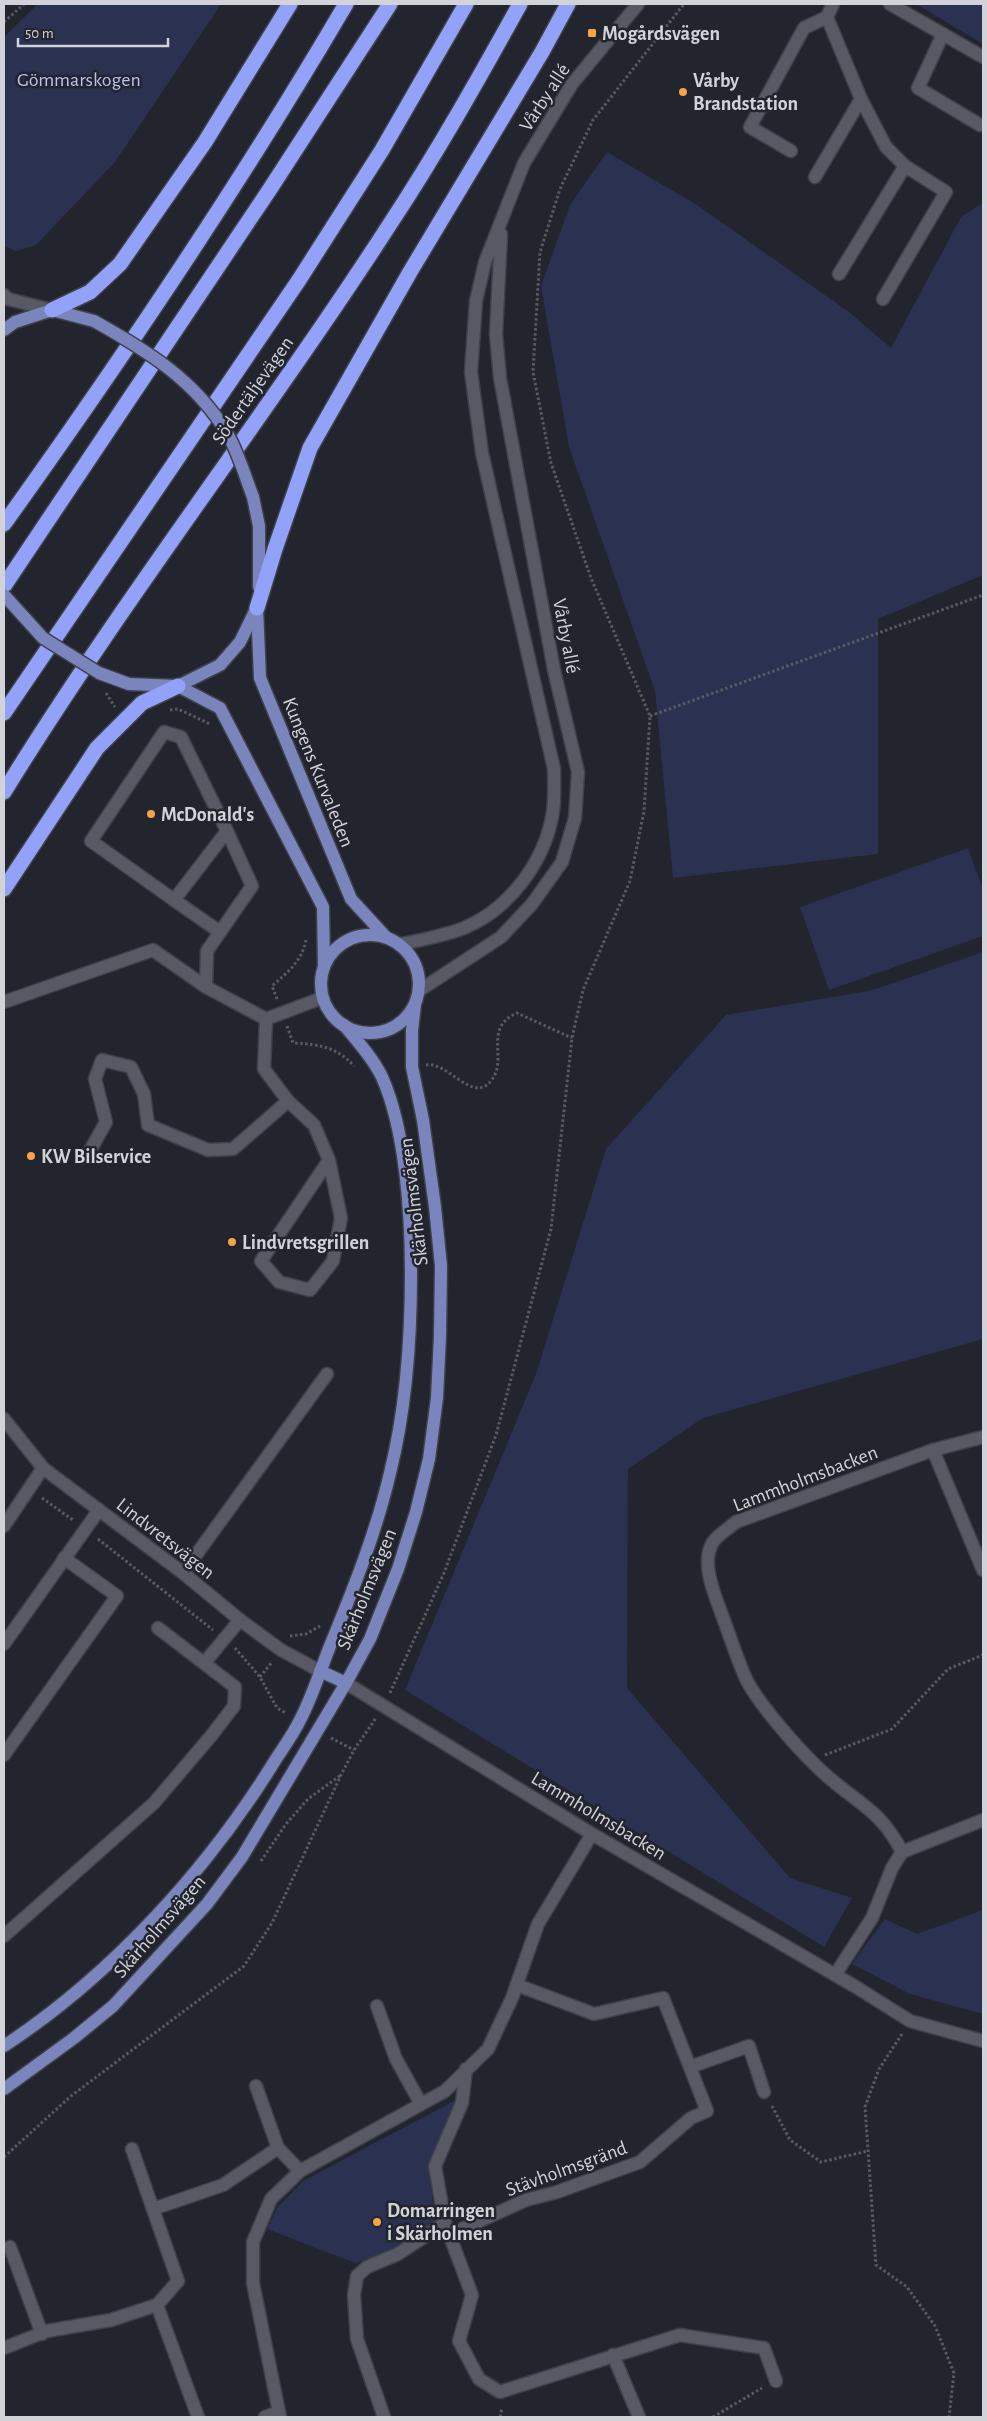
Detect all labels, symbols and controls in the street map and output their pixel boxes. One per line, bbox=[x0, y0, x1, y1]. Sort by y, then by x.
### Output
scale bar bbox=[18, 15, 168, 47]
place label: Mogårdsvägen bbox=[602, 24, 720, 44]
text: 50 m bbox=[25, 26, 54, 41]
marker: Mogårdsvägen bbox=[586, 27, 598, 39]
street label: Vårby allé bbox=[516, 60, 574, 135]
park label: Gömmarskogen bbox=[17, 70, 141, 90]
place label: Vårby Brandstation bbox=[693, 71, 798, 114]
marker: Vårby Brandstation bbox=[677, 86, 689, 98]
street label: Södertäljevägen bbox=[208, 333, 297, 448]
street label: Vårby allé bbox=[549, 597, 583, 675]
street label: Kungens Kurvaleden bbox=[279, 695, 357, 850]
place label: McDonald's bbox=[161, 805, 254, 825]
marker: McDonald's bbox=[145, 808, 157, 820]
street label: Skärholmsvägen bbox=[396, 1137, 432, 1267]
place label: KW Bilservice bbox=[41, 1147, 151, 1167]
marker: KW Bilservice bbox=[25, 1150, 37, 1162]
place label: Lindvretsgrillen bbox=[242, 1233, 369, 1253]
marker: Lindvretsgrillen bbox=[226, 1236, 238, 1248]
street label: Lammholmsbacken bbox=[730, 1442, 880, 1516]
street label: Lindvretsvägen bbox=[113, 1494, 218, 1583]
street label: Skärholmsvägen bbox=[334, 1526, 400, 1653]
street label: Lammholmsbacken bbox=[528, 1768, 669, 1864]
street label: Skärholmsvägen bbox=[110, 1872, 210, 1982]
street label: Stävholmsgränd bbox=[503, 2138, 630, 2200]
place label: Domarringen i Skärholmen bbox=[387, 2201, 495, 2244]
marker: Domarringen i Skärholmen bbox=[371, 2216, 383, 2228]

